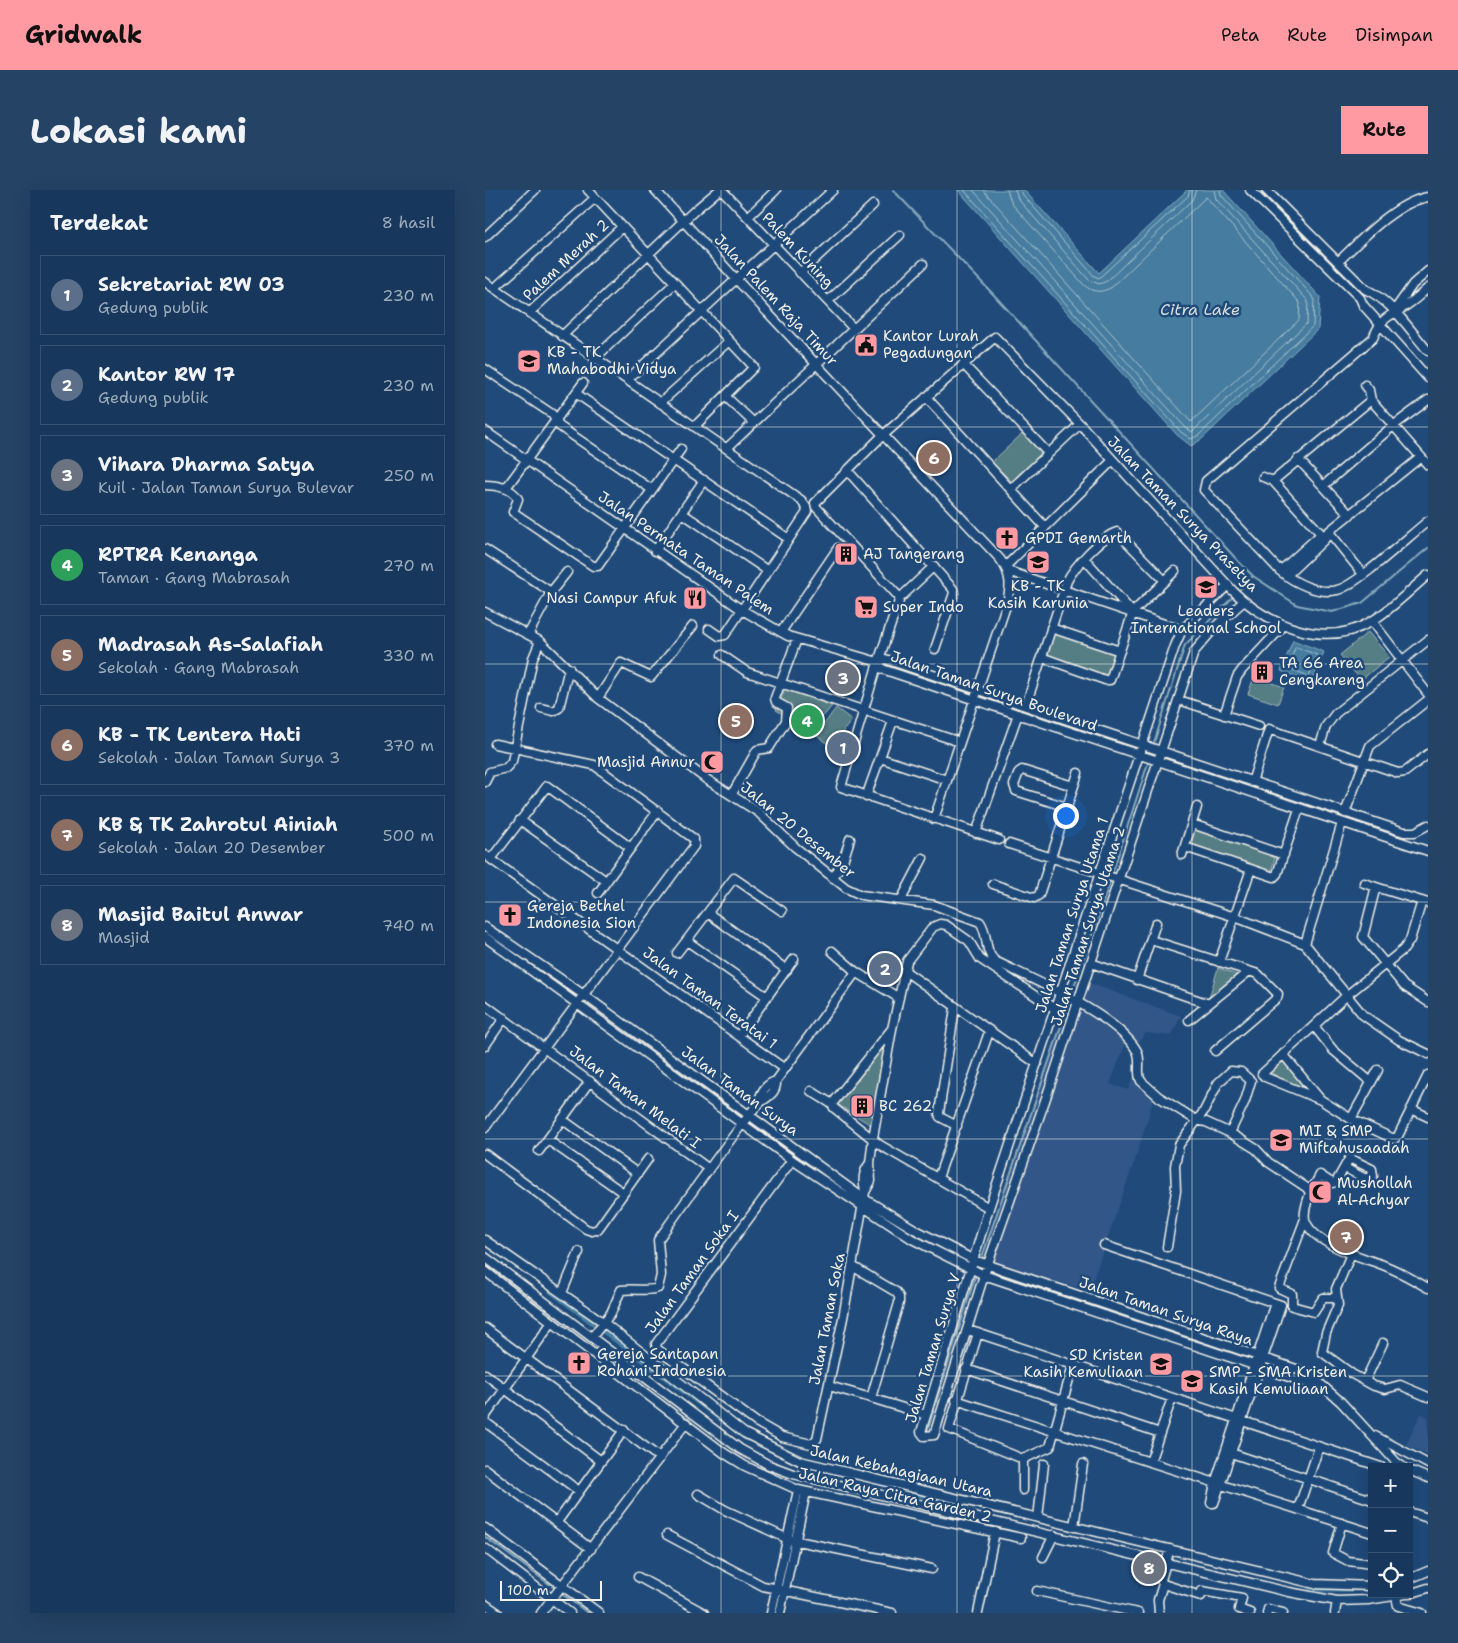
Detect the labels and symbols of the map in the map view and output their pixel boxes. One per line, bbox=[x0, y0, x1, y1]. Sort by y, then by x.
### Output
street label: Palem Kuning bbox=[758, 208, 838, 292]
street label: Palem Merah 2 bbox=[519, 215, 613, 305]
street label: Jalan Palem Raja Timur bbox=[710, 230, 842, 370]
water label: Citra Lake bbox=[1160, 299, 1240, 320]
place label: Kantor Lurah Pegadungan bbox=[883, 326, 979, 363]
public building icon: Kantor Lurah Pegadungan bbox=[853, 332, 879, 358]
place label: KB - TK Mahabodhi Vidya bbox=[547, 342, 677, 379]
school or university icon: KB - TK Mahabodhi Vidya bbox=[516, 348, 542, 374]
street label: Jalan Taman Surya Prasetya bbox=[1103, 432, 1263, 597]
pin: 6 bbox=[918, 439, 950, 477]
street label: Jalan Permata Taman Palem bbox=[594, 487, 778, 619]
church icon: GPDI Gemarth bbox=[994, 525, 1020, 551]
place label: GPDI Gemarth bbox=[1025, 528, 1132, 548]
building icon: AJ Tangerang bbox=[833, 541, 859, 567]
place label: AJ Tangerang bbox=[863, 544, 964, 564]
school or university icon: KB - TK Kasih Karunia bbox=[1025, 549, 1051, 575]
school or university icon: Leaders International School bbox=[1193, 574, 1219, 600]
place label: KB - TK Kasih Karunia bbox=[988, 576, 1089, 613]
restaurant icon: Nasi Campur Afuk bbox=[682, 585, 708, 611]
place label: Nasi Campur Afuk bbox=[546, 588, 677, 608]
supermarket icon: Super Indo bbox=[853, 594, 879, 620]
place label: Super Indo bbox=[883, 597, 964, 617]
place label: Leaders International School bbox=[1131, 601, 1282, 638]
street label: Jalan Taman Surya Boulevard bbox=[888, 646, 1101, 736]
place label: TA 66 Area Cengkareng bbox=[1279, 653, 1365, 690]
pin: 3 bbox=[827, 659, 859, 697]
building icon: TA 66 Area Cengkareng bbox=[1249, 659, 1275, 685]
pin: 5 bbox=[720, 702, 752, 740]
pin: 4 bbox=[791, 702, 823, 740]
pin: 1 bbox=[827, 729, 859, 767]
mosque icon: Masjid Annur bbox=[699, 749, 725, 775]
place label: Masjid Annur bbox=[597, 752, 695, 772]
street label: Jalan 20 Desember bbox=[736, 777, 860, 883]
your location bbox=[1053, 803, 1079, 829]
street label: Jalan Taman Surya Utama 1 bbox=[1031, 815, 1113, 1015]
street label: Jalan Taman Surya Utama 2 bbox=[1046, 824, 1130, 1028]
place label: Gereja Bethel Indonesia Sion bbox=[527, 896, 636, 933]
church icon: Gereja Bethel Indonesia Sion bbox=[497, 902, 523, 928]
street label: Jalan Taman Teratai 1 bbox=[639, 942, 781, 1054]
pin: 2 bbox=[869, 950, 901, 988]
street label: Jalan Taman Melati I bbox=[565, 1041, 705, 1153]
street label: Jalan Taman Surya bbox=[677, 1042, 803, 1141]
building icon: BC 262 bbox=[849, 1093, 875, 1119]
place label: BC 262 bbox=[879, 1096, 932, 1116]
place label: MI & SMP Miftahusaadah bbox=[1299, 1121, 1410, 1158]
school or university icon: MI & SMP Miftahusaadah bbox=[1268, 1127, 1294, 1153]
place label: Mushollah Al-Achyar bbox=[1337, 1173, 1413, 1210]
mosque icon: Mushollah Al-Achyar bbox=[1307, 1179, 1333, 1205]
street label: Jalan Taman Soka I bbox=[641, 1206, 743, 1338]
pin: 7 bbox=[1330, 1218, 1362, 1256]
street label: Jalan Taman Soka bbox=[804, 1251, 850, 1387]
street label: Jalan Taman Surya V bbox=[901, 1271, 965, 1425]
street label: Jalan Taman Surya Raya bbox=[1076, 1272, 1256, 1350]
place label: Gereja Santapan Rohani Indonesia bbox=[597, 1344, 727, 1381]
place label: SD Kristen Kasih Kemuliaan bbox=[1023, 1345, 1143, 1382]
church icon: Gereja Santapan Rohani Indonesia bbox=[566, 1350, 592, 1376]
school or university icon: SD Kristen Kasih Kemuliaan bbox=[1148, 1351, 1174, 1377]
place label: SMP - SMA Kristen Kasih Kemuliaan bbox=[1209, 1362, 1347, 1399]
school or university icon: SMP - SMA Kristen Kasih Kemuliaan bbox=[1179, 1368, 1205, 1394]
street label: Jalan Kebahagiaan Utara bbox=[808, 1440, 995, 1502]
street label: Jalan Raya Citra Garden 2 bbox=[796, 1463, 994, 1527]
pin: 8 bbox=[1133, 1549, 1165, 1587]
scale bar bbox=[500, 1578, 603, 1601]

